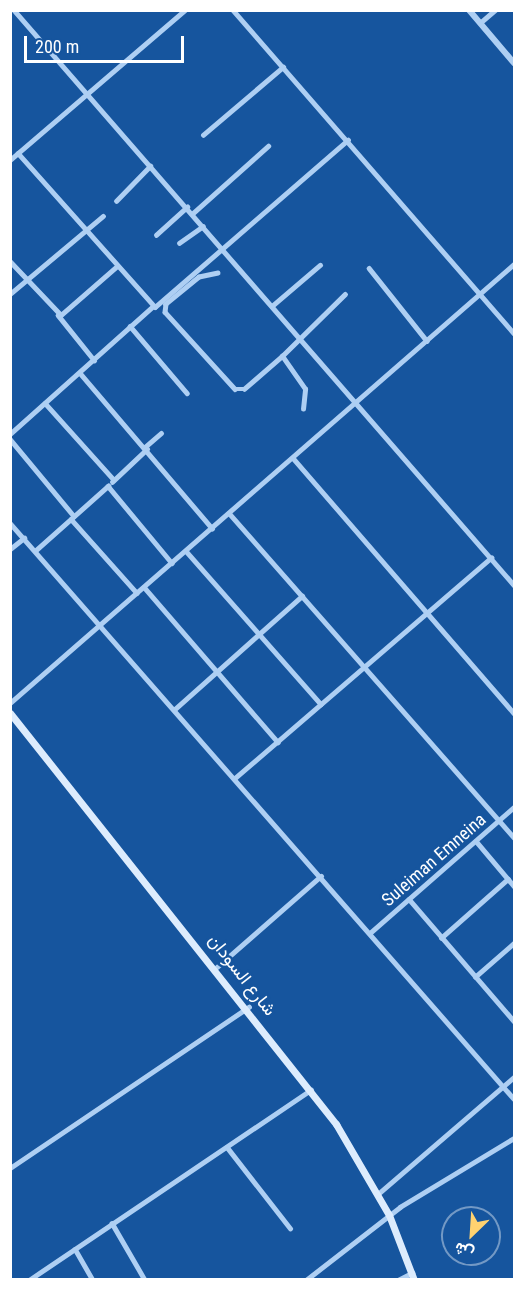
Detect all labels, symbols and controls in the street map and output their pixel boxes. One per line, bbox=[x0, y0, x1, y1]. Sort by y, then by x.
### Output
scale bar bbox=[27, 24, 188, 62]
text: 200 m bbox=[35, 36, 79, 57]
street label: Suleiman Emneina bbox=[378, 809, 490, 911]
street label: شارع السودان bbox=[203, 930, 281, 1020]
north arrow bbox=[441, 1206, 501, 1266]
text: ش bbox=[451, 1238, 477, 1264]

